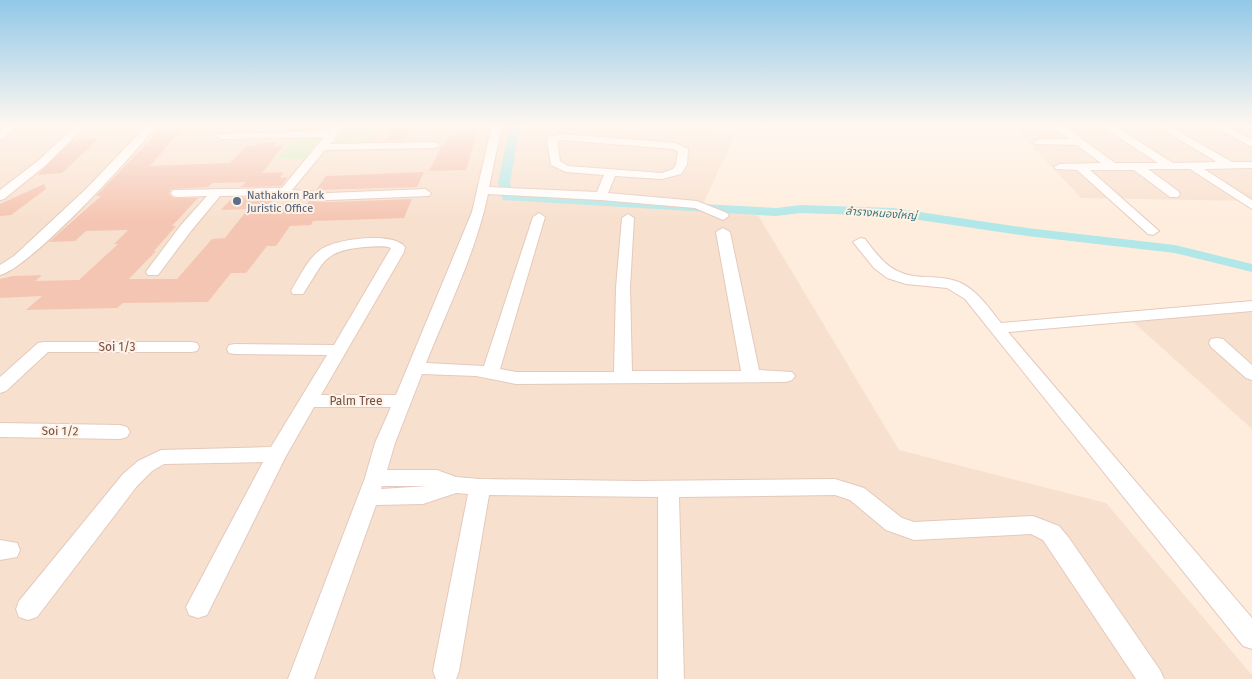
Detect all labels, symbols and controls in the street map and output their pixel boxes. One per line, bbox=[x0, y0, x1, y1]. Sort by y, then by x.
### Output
place label: Nathakorn Park Juristic Office bbox=[247, 189, 324, 215]
marker: Nathakorn Park Juristic Office bbox=[231, 195, 243, 207]
water label: ลำรางหนองใหญ่ bbox=[845, 205, 919, 223]
street label: Soi 1/3 bbox=[98, 340, 136, 354]
street label: Palm Tree bbox=[330, 394, 382, 408]
street label: Soi 1/2 bbox=[41, 424, 79, 438]

